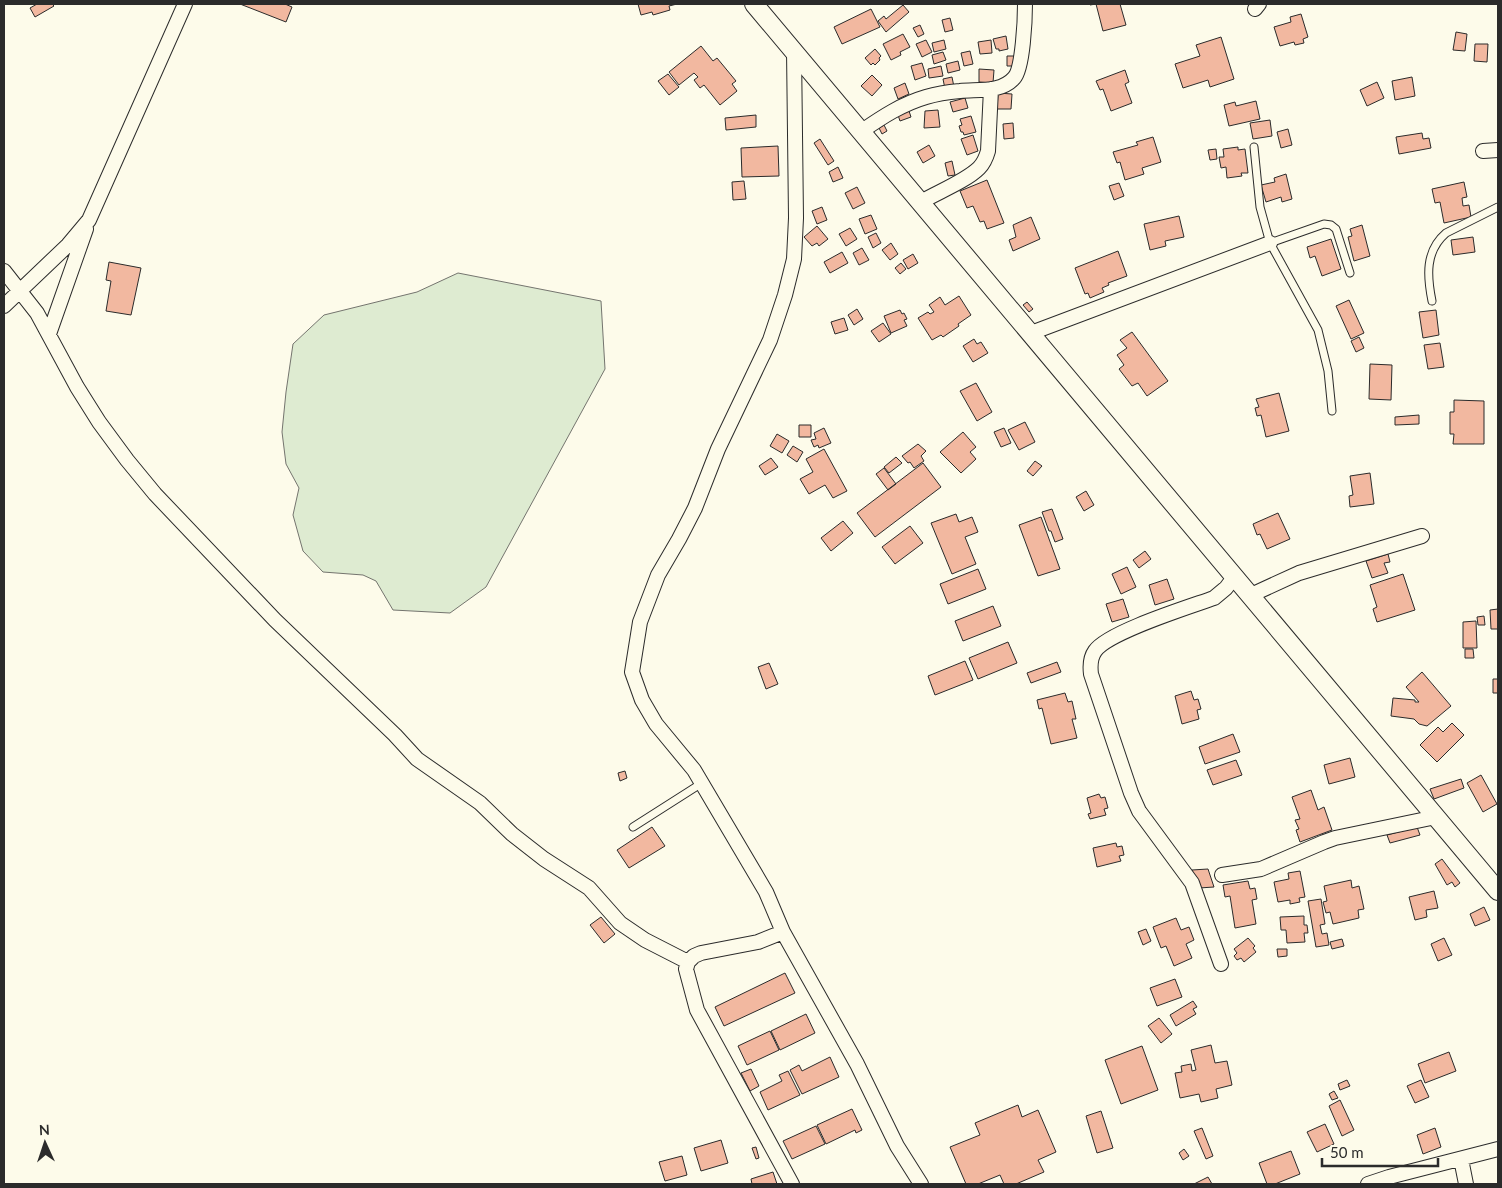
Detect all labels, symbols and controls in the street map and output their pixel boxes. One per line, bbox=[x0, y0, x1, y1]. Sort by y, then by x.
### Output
north arrow bbox=[20, 1118, 70, 1168]
text: N bbox=[38, 1121, 50, 1138]
scale bar bbox=[1322, 1136, 1438, 1168]
text: 50 m bbox=[1330, 1143, 1364, 1161]

